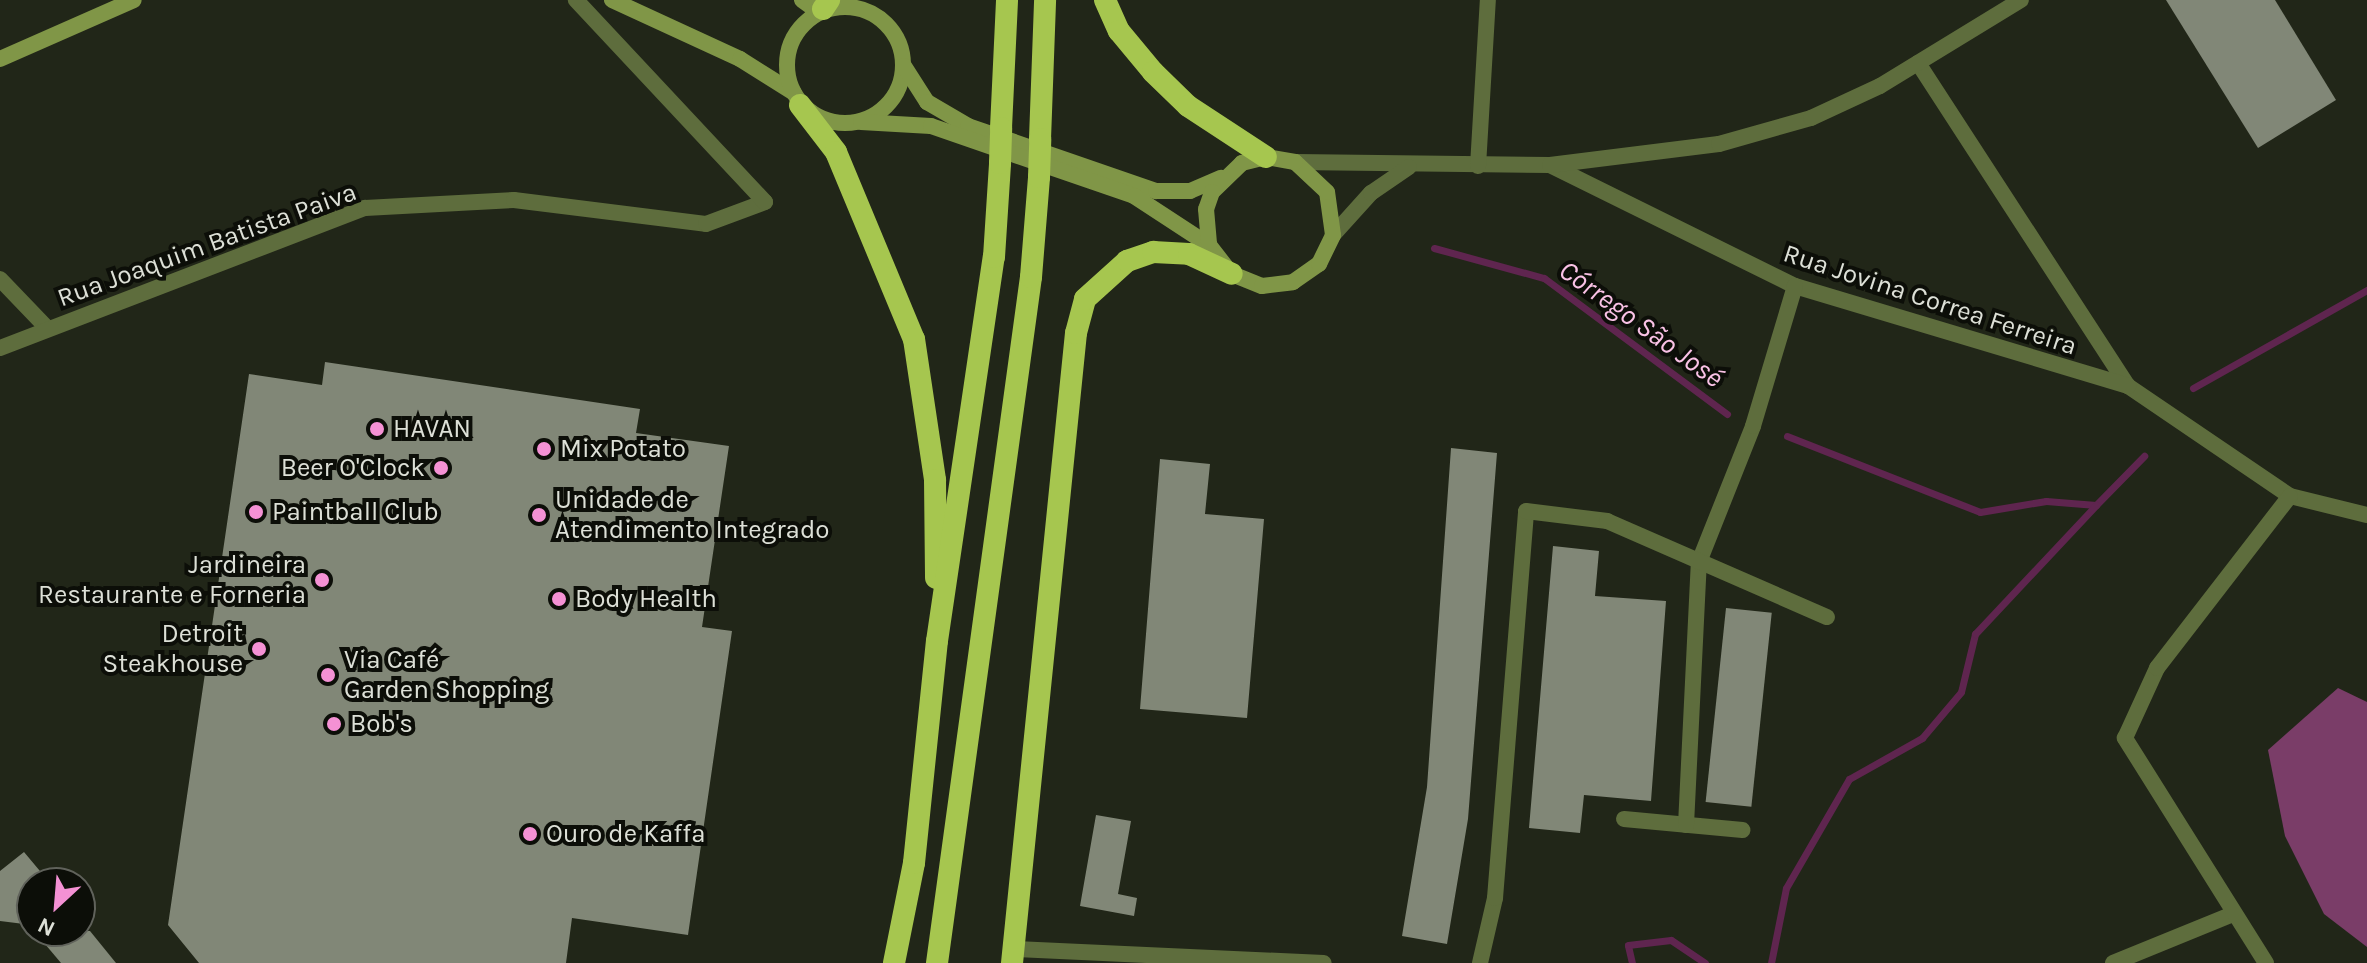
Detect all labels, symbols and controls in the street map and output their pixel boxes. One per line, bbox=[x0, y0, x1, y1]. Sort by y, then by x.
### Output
street label: Rua Joaquim Batista Paiva bbox=[53, 176, 361, 314]
street label: Rua Jovina Correa Ferreira bbox=[1779, 238, 2081, 362]
water label: Córrego São José bbox=[1552, 253, 1730, 395]
place label: HAVAN bbox=[393, 413, 471, 445]
marker: HAVAN bbox=[368, 420, 386, 438]
place label: Mix Potato bbox=[560, 433, 686, 465]
marker: Mix Potato bbox=[535, 440, 553, 458]
place label: Beer O'Clock bbox=[281, 452, 425, 484]
marker: Beer O'Clock bbox=[432, 459, 450, 477]
place label: Unidade de Atendimento Integrado bbox=[555, 484, 830, 546]
place label: Paintball Club bbox=[272, 496, 439, 528]
marker: Paintball Club bbox=[247, 503, 265, 521]
marker: Unidade de Atendimento Integrado bbox=[530, 506, 548, 524]
place label: Jardineira Restaurante e Forneria bbox=[38, 549, 306, 610]
marker: Jardineira Restaurante e Forneria bbox=[313, 571, 331, 589]
place label: Body Health bbox=[575, 583, 717, 615]
marker: Body Health bbox=[550, 590, 568, 608]
place label: Detroit Steakhouse bbox=[103, 618, 243, 680]
marker: Detroit Steakhouse bbox=[250, 640, 268, 658]
place label: Via Café Garden Shopping bbox=[344, 644, 549, 706]
marker: Via Café Garden Shopping bbox=[319, 666, 337, 684]
place label: Bob's bbox=[350, 708, 413, 740]
marker: Bob's bbox=[325, 715, 343, 733]
place label: Ouro de Kaffa bbox=[546, 818, 705, 850]
marker: Ouro de Kaffa bbox=[521, 825, 539, 843]
north arrow bbox=[16, 867, 96, 947]
text: N bbox=[34, 912, 59, 942]

